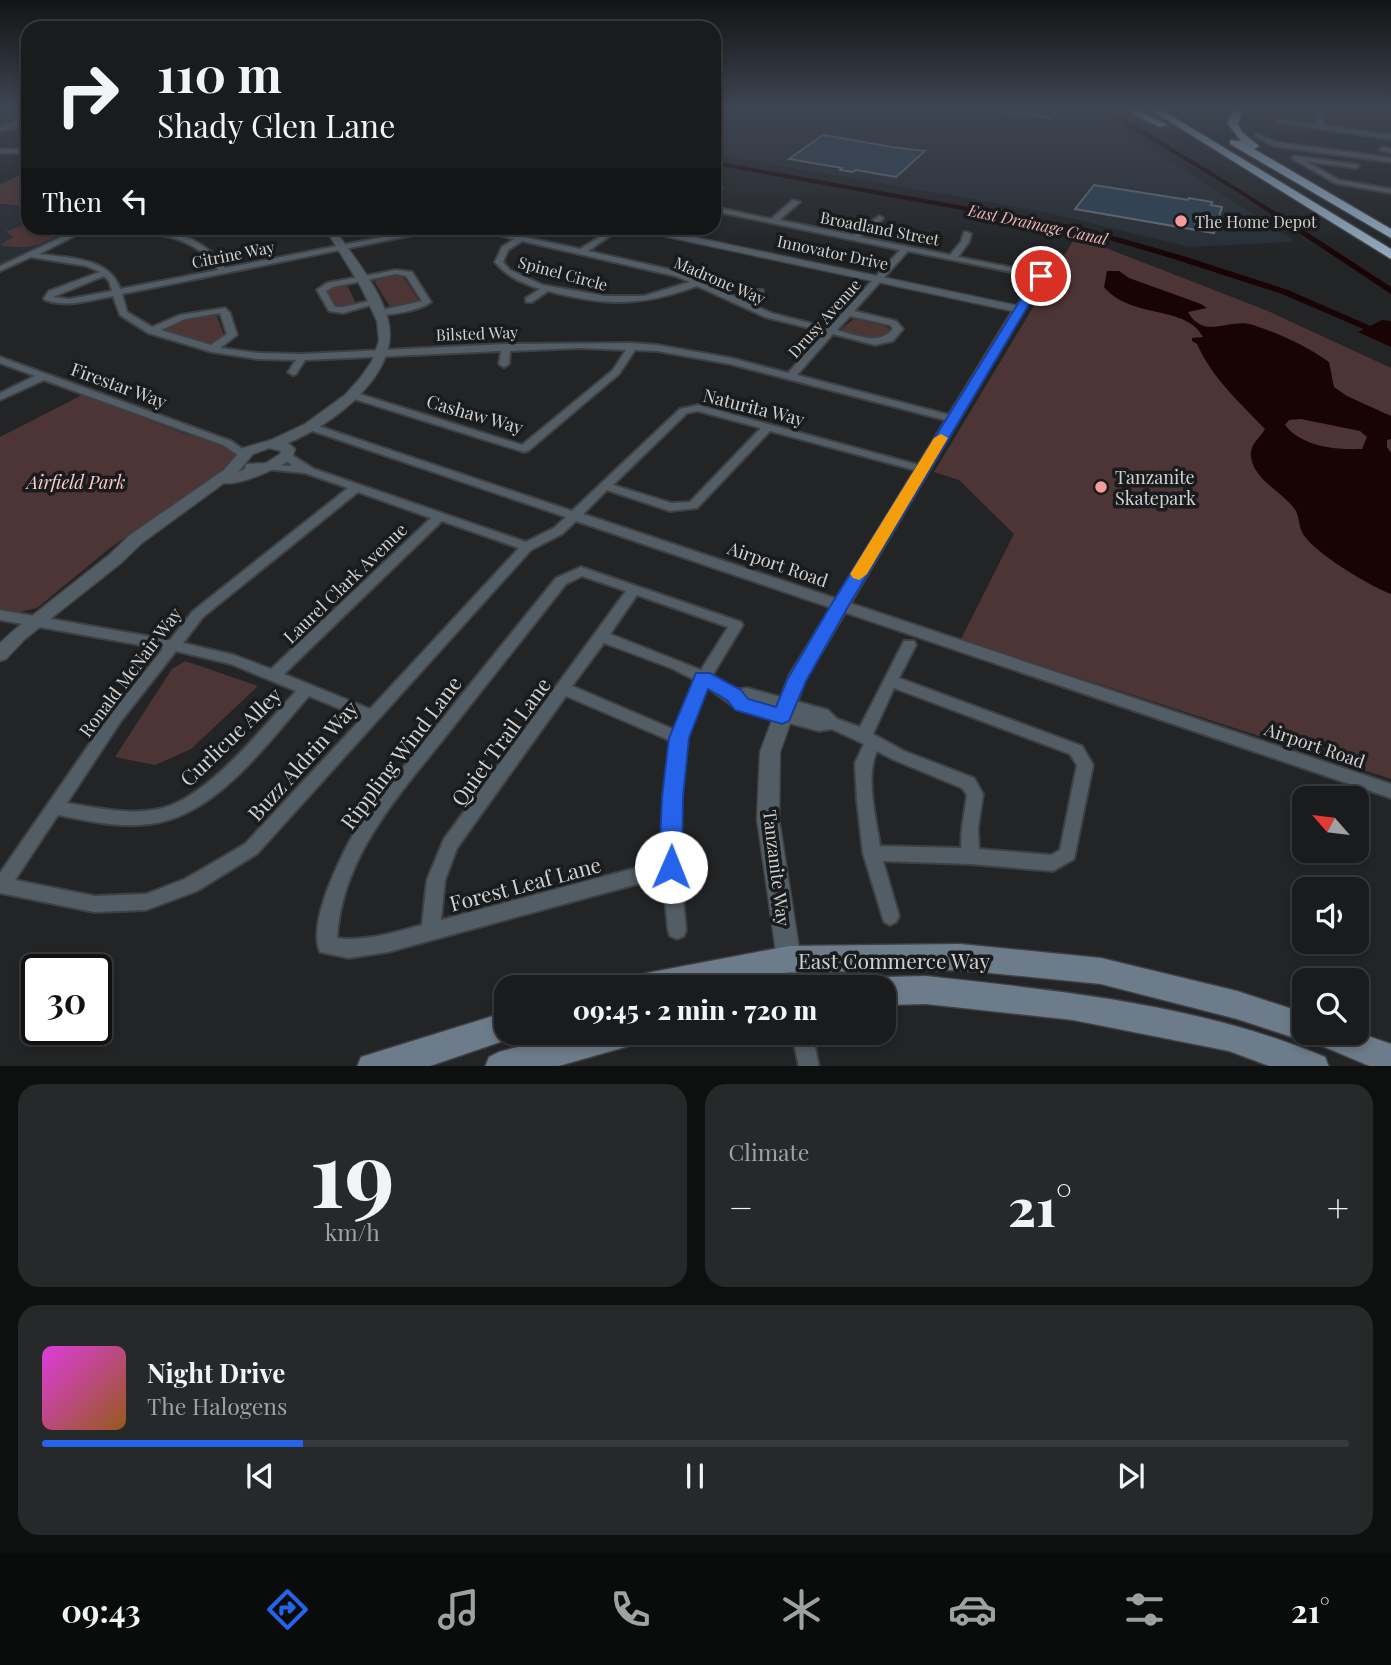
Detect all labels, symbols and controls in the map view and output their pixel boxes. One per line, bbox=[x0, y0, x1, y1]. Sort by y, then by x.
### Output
text: 110 m bbox=[157, 40, 282, 105]
icon: right bbox=[42, 49, 133, 140]
text: Shady Glen Lane bbox=[157, 103, 395, 146]
icon: left bbox=[116, 182, 154, 220]
text: Then bbox=[42, 184, 102, 219]
water label: East Drainage Canal bbox=[965, 199, 1110, 249]
street label: Broadland Street bbox=[819, 206, 942, 250]
place label: The Home Depot bbox=[1195, 211, 1317, 232]
marker: The Home Depot bbox=[1173, 213, 1189, 229]
street label: Innovator Drive bbox=[775, 230, 891, 274]
street label: Citrine Way bbox=[190, 236, 276, 272]
pin bbox=[1011, 246, 1071, 306]
street label: Spinel Circle bbox=[516, 251, 610, 295]
street label: Madrone Way bbox=[671, 251, 769, 309]
icon: arrive bbox=[1022, 257, 1060, 295]
street label: Drusy Avenue bbox=[783, 274, 865, 362]
street label: Bilsted Way bbox=[435, 321, 519, 345]
street label: Firestar Way bbox=[68, 357, 170, 413]
street label: Naturita Way bbox=[701, 383, 807, 431]
street label: Cashaw Way bbox=[424, 389, 526, 439]
place label: Tanzanite Skatepark bbox=[1115, 465, 1196, 510]
park label: Airfield Park bbox=[25, 470, 125, 494]
marker: Tanzanite Skatepark bbox=[1093, 479, 1109, 495]
street label: Laurel Clark Avenue bbox=[278, 518, 412, 648]
street label: Airport Road bbox=[724, 535, 832, 593]
street label: Ronald McNair Way bbox=[73, 602, 187, 742]
street label: Rippling Wind Lane bbox=[333, 670, 467, 834]
street label: Quiet Trail Lane bbox=[444, 671, 556, 811]
street label: Curlicue Alley bbox=[173, 680, 287, 792]
street label: Buzz Aldrin Way bbox=[241, 694, 364, 826]
street label: Airport Road bbox=[1261, 716, 1369, 774]
north arrow bbox=[1292, 786, 1368, 863]
map controls bbox=[1292, 786, 1369, 1045]
street label: Tanzanite Way bbox=[758, 809, 796, 927]
position arrow bbox=[634, 830, 708, 904]
street label: Forest Leaf Lane bbox=[446, 849, 604, 917]
button: sound bbox=[1292, 877, 1369, 954]
street label: East Commerce Way bbox=[798, 946, 990, 974]
speed limit sign: 30 bbox=[21, 954, 112, 1045]
button: search bbox=[1292, 968, 1369, 1045]
text: 09:45 · 2 min · 720 m bbox=[573, 992, 817, 1027]
text: 19 bbox=[310, 1110, 395, 1231]
text: Climate bbox=[729, 1136, 809, 1167]
text: 21° bbox=[1008, 1171, 1072, 1240]
text: − bbox=[729, 1181, 753, 1232]
text: + bbox=[1327, 1181, 1349, 1232]
text: km/h bbox=[325, 1216, 380, 1247]
text: Night Drive bbox=[147, 1355, 285, 1390]
text: The Halogens bbox=[147, 1390, 287, 1421]
icon: previous bbox=[241, 1457, 279, 1495]
icon: pause bbox=[676, 1457, 714, 1495]
icon: next bbox=[1112, 1457, 1150, 1495]
icon: directions bbox=[263, 1585, 312, 1634]
icon: music bbox=[434, 1585, 483, 1634]
icon: phone bbox=[606, 1585, 655, 1634]
icon: climate bbox=[777, 1585, 826, 1634]
icon: car bbox=[948, 1585, 997, 1634]
icon: filters bbox=[1120, 1585, 1169, 1634]
text: 09:43 bbox=[61, 1588, 141, 1631]
text: 21° bbox=[1291, 1588, 1330, 1631]

